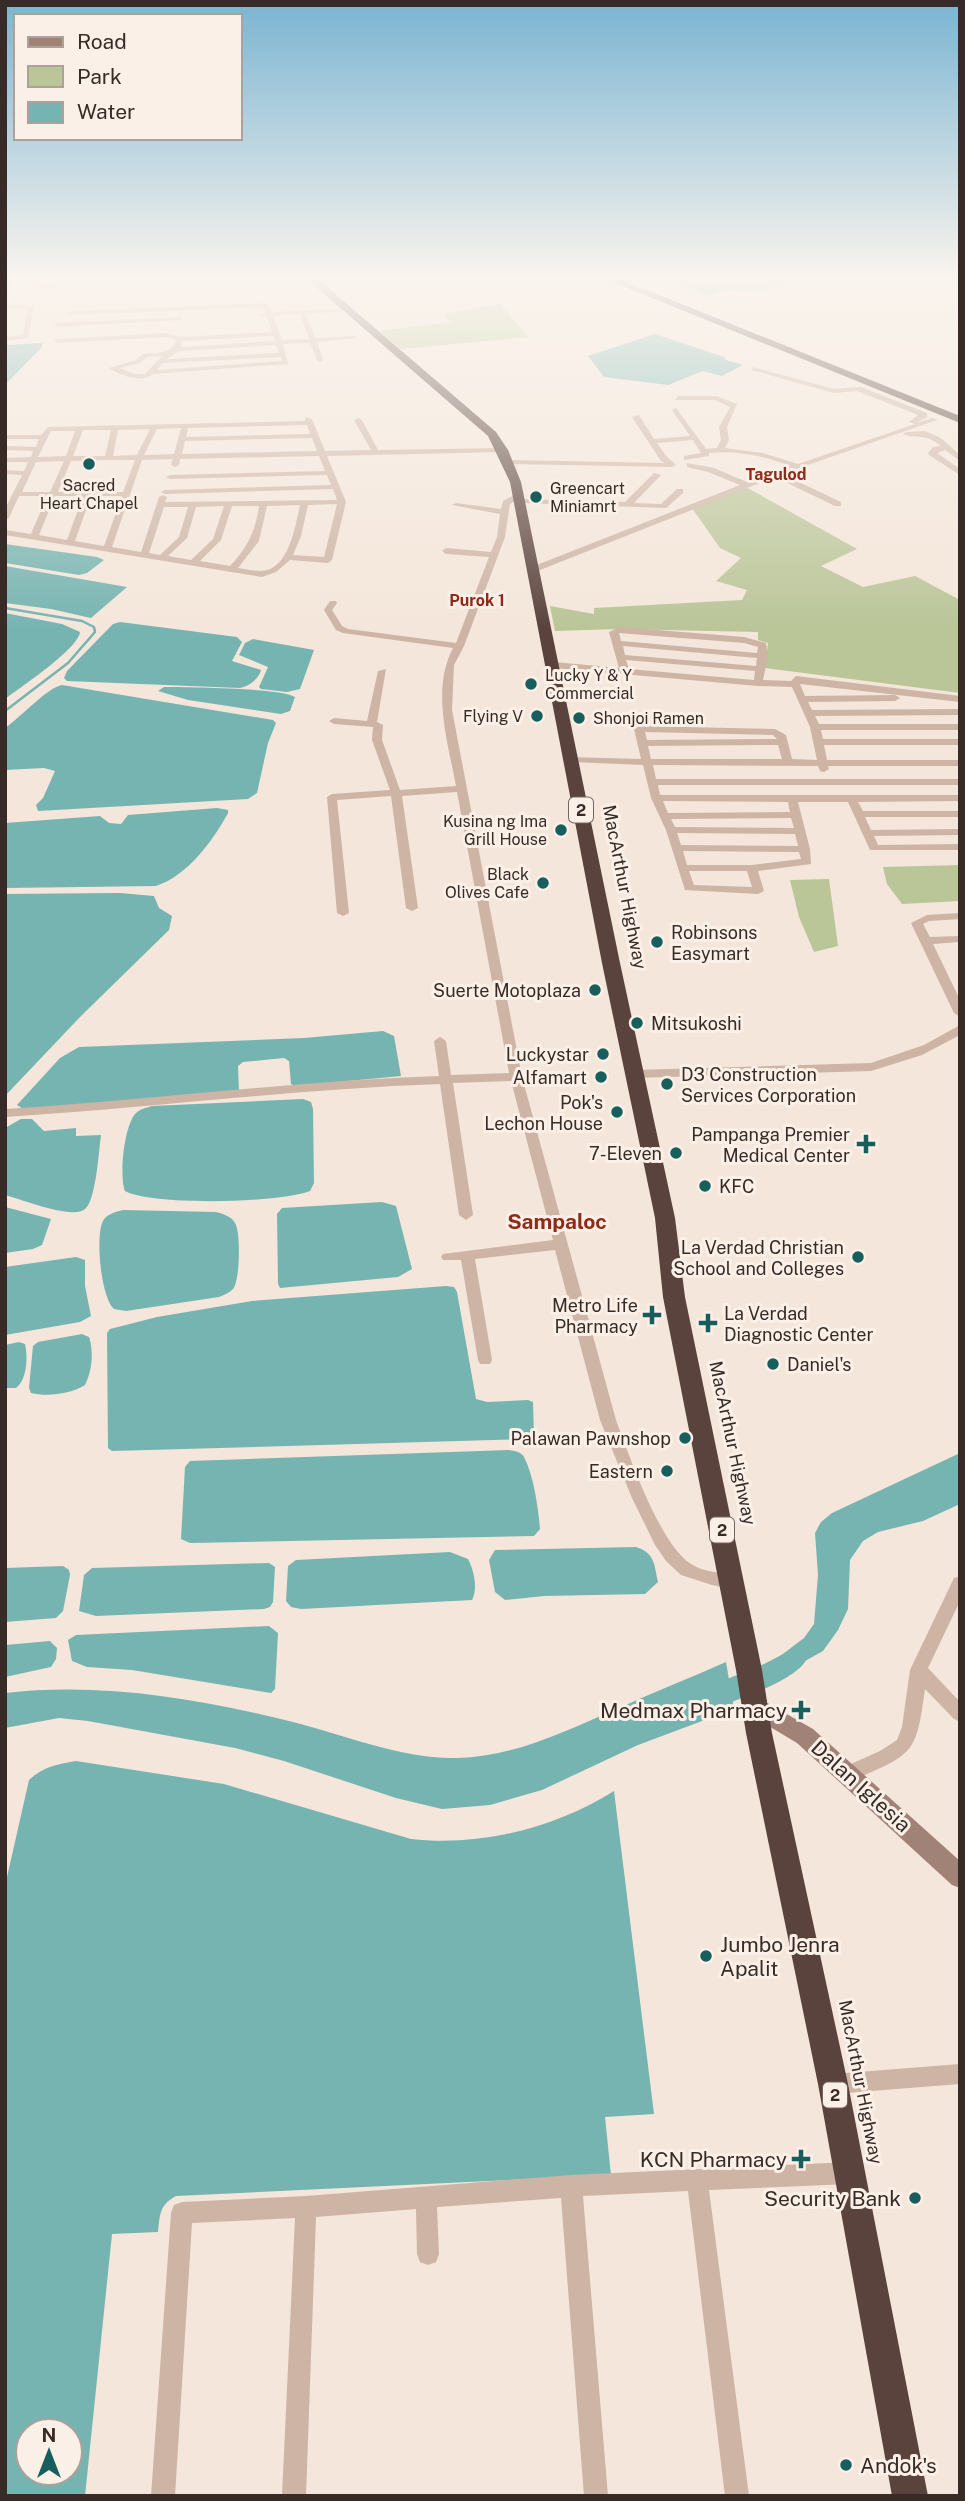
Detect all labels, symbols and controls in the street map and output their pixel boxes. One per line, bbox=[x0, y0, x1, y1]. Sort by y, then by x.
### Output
legend bbox=[14, 14, 242, 140]
text: Road bbox=[77, 29, 127, 54]
text: Park bbox=[77, 64, 122, 89]
text: Water bbox=[77, 99, 135, 124]
marker: Sacred Heart Chapel bbox=[81, 456, 97, 472]
district label: Tagulod bbox=[745, 465, 807, 484]
place label: Sacred Heart Chapel bbox=[40, 476, 138, 513]
place label: Greencart Miniamrt bbox=[550, 479, 625, 516]
marker: Greencart Miniamrt bbox=[528, 489, 544, 505]
district label: Purok 1 bbox=[449, 591, 505, 610]
place label: Lucky Y & Y Commercial bbox=[545, 666, 634, 703]
marker: Lucky Y & Y Commercial bbox=[523, 676, 539, 692]
place label: Flying V bbox=[463, 707, 523, 726]
marker: Flying V bbox=[529, 708, 545, 724]
place label: Shonjoi Ramen bbox=[593, 709, 704, 728]
marker: Shonjoi Ramen bbox=[571, 710, 587, 726]
road number: 2 bbox=[569, 797, 593, 822]
street label: MacArthur Highway bbox=[599, 803, 651, 971]
place label: Kusina ng Ima Grill House bbox=[443, 812, 547, 849]
marker: Kusina ng Ima Grill House bbox=[553, 822, 569, 838]
place label: Black Olives Cafe bbox=[445, 865, 529, 902]
marker: Black Olives Cafe bbox=[535, 875, 551, 891]
place label: Robinsons Easymart bbox=[671, 922, 757, 964]
marker: Robinsons Easymart bbox=[649, 934, 665, 950]
place label: Suerte Motoplaza bbox=[433, 980, 581, 1001]
marker: Suerte Motoplaza bbox=[587, 982, 603, 998]
place label: Mitsukoshi bbox=[651, 1013, 742, 1034]
marker: Mitsukoshi bbox=[629, 1015, 645, 1031]
place label: Luckystar bbox=[506, 1044, 589, 1065]
marker: Luckystar bbox=[595, 1046, 611, 1062]
place label: D3 Construction Services Corporation bbox=[681, 1064, 856, 1106]
place label: Alfamart bbox=[513, 1067, 587, 1088]
marker: Alfamart bbox=[593, 1069, 609, 1085]
marker: D3 Construction Services Corporation bbox=[659, 1076, 675, 1092]
place label: Pok's Lechon House bbox=[484, 1092, 603, 1134]
marker: Pok's Lechon House bbox=[609, 1104, 625, 1120]
place label: Pampanga Premier Medical Center bbox=[691, 1124, 850, 1166]
marker: Pampanga Premier Medical Center bbox=[856, 1134, 876, 1154]
place label: 7-Eleven bbox=[589, 1143, 662, 1164]
marker: 7-Eleven bbox=[668, 1145, 684, 1161]
place label: KFC bbox=[719, 1176, 754, 1197]
marker: KFC bbox=[697, 1178, 713, 1194]
district label: Sampaloc bbox=[507, 1209, 607, 1234]
place label: La Verdad Christian School and Colleges bbox=[673, 1237, 844, 1279]
marker: La Verdad Christian School and Colleges bbox=[850, 1249, 866, 1265]
place label: Metro Life Pharmacy bbox=[552, 1295, 638, 1337]
place label: La Verdad Diagnostic Center bbox=[724, 1303, 874, 1345]
marker: Metro Life Pharmacy bbox=[644, 1307, 660, 1323]
marker: La Verdad Diagnostic Center bbox=[698, 1313, 718, 1333]
place label: Daniel's bbox=[787, 1354, 851, 1375]
marker: Daniel's bbox=[765, 1356, 781, 1372]
street label: MacArthur Highway bbox=[705, 1359, 761, 1527]
place label: Palawan Pawnshop bbox=[511, 1428, 671, 1449]
marker: Palawan Pawnshop bbox=[677, 1430, 693, 1446]
place label: Eastern bbox=[589, 1461, 653, 1482]
marker: Eastern bbox=[659, 1463, 675, 1479]
road number: 2 bbox=[710, 1518, 734, 1542]
place label: Medmax Pharmacy bbox=[600, 1698, 787, 1723]
marker: Medmax Pharmacy bbox=[793, 1702, 809, 1718]
street label: Dalan Iglesia bbox=[806, 1735, 916, 1837]
place label: Jumbo Jenra Apalit bbox=[720, 1932, 840, 1981]
marker: Jumbo Jenra Apalit bbox=[698, 1948, 714, 1964]
street label: MacArthur Highway bbox=[835, 1998, 887, 2166]
road number: 2 bbox=[823, 2082, 847, 2108]
place label: KCN Pharmacy bbox=[640, 2147, 787, 2172]
marker: KCN Pharmacy bbox=[793, 2151, 809, 2167]
place label: Security Bank bbox=[764, 2186, 901, 2211]
marker: Security Bank bbox=[907, 2190, 923, 2206]
north arrow bbox=[14, 2417, 84, 2487]
text: N bbox=[42, 2424, 56, 2446]
place label: Andok's bbox=[860, 2453, 937, 2478]
marker: Andok's bbox=[838, 2457, 854, 2473]

